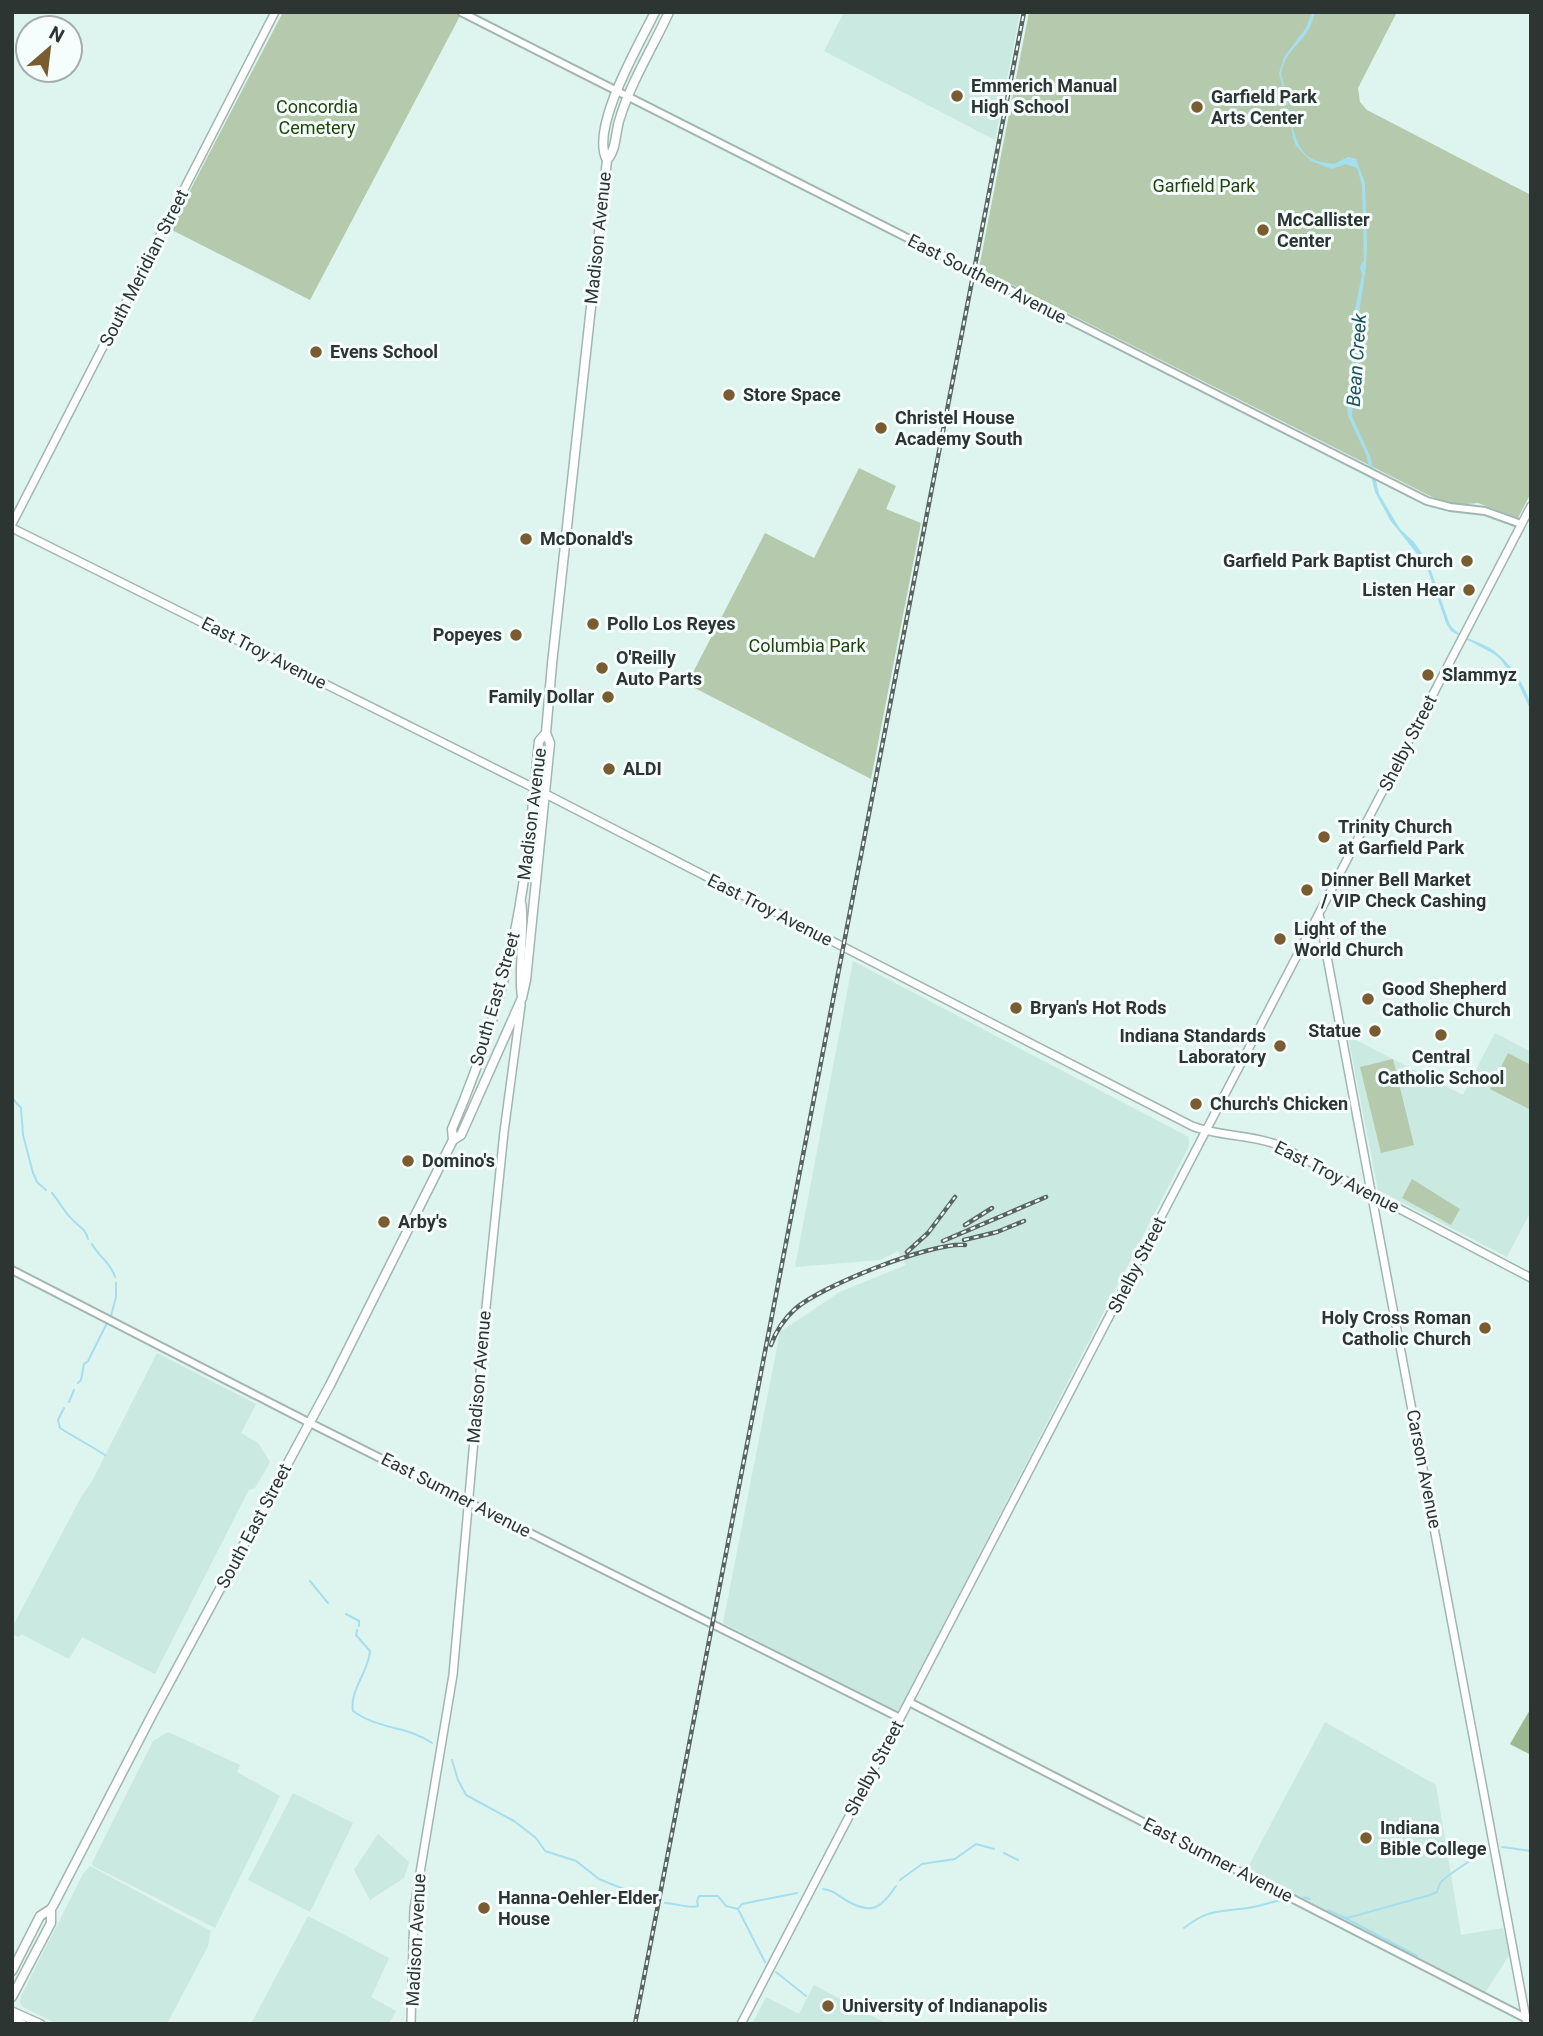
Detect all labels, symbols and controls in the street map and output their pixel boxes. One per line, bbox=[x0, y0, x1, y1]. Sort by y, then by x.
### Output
north arrow bbox=[14, 14, 84, 84]
text: N bbox=[45, 21, 68, 48]
place label: Emmerich Manual High School bbox=[971, 75, 1117, 117]
place label: Garfield Park Arts Center bbox=[1211, 86, 1317, 128]
marker: Emmerich Manual High School bbox=[949, 88, 965, 104]
park label: Concordia Cemetery bbox=[276, 96, 358, 138]
marker: Garfield Park Arts Center bbox=[1189, 99, 1205, 115]
street label: Madison Avenue bbox=[580, 171, 615, 305]
park label: Garfield Park bbox=[1153, 175, 1256, 196]
street label: South Meridian Street bbox=[95, 186, 192, 350]
place label: McCallister Center bbox=[1277, 209, 1370, 251]
marker: McCallister Center bbox=[1255, 222, 1271, 238]
street label: East Southern Avenue bbox=[904, 229, 1070, 328]
water label: Bean Creek bbox=[1342, 312, 1371, 407]
place label: Evens School bbox=[330, 341, 438, 362]
marker: Evens School bbox=[308, 344, 324, 360]
place label: Store Space bbox=[743, 384, 841, 405]
marker: Store Space bbox=[721, 387, 737, 403]
place label: Christel House Academy South bbox=[895, 407, 1023, 449]
marker: Christel House Academy South bbox=[873, 420, 889, 436]
place label: McDonald's bbox=[540, 528, 633, 549]
marker: McDonald's bbox=[518, 531, 534, 547]
place label: Garfield Park Baptist Church bbox=[1223, 550, 1453, 571]
marker: Garfield Park Baptist Church bbox=[1459, 553, 1475, 569]
place label: Listen Hear bbox=[1362, 579, 1455, 600]
marker: Listen Hear bbox=[1461, 582, 1477, 598]
street label: East Troy Avenue bbox=[198, 612, 330, 693]
place label: Pollo Los Reyes bbox=[607, 613, 735, 634]
marker: Pollo Los Reyes bbox=[585, 616, 601, 632]
place label: Popeyes bbox=[433, 624, 502, 645]
marker: Popeyes bbox=[508, 627, 524, 643]
park label: Columbia Park bbox=[748, 635, 866, 656]
place label: O'Reilly Auto Parts bbox=[616, 647, 702, 689]
marker: O'Reilly Auto Parts bbox=[594, 660, 610, 676]
place label: Slammyz bbox=[1442, 664, 1517, 685]
marker: Slammyz bbox=[1420, 667, 1436, 683]
place label: Family Dollar bbox=[489, 686, 594, 707]
marker: Family Dollar bbox=[600, 689, 616, 705]
street label: Shelby Street bbox=[1374, 691, 1441, 794]
street label: Madison Avenue bbox=[513, 747, 550, 881]
place label: ALDI bbox=[623, 758, 662, 779]
marker: ALDI bbox=[601, 761, 617, 777]
place label: Trinity Church at Garfield Park bbox=[1338, 816, 1464, 858]
marker: Trinity Church at Garfield Park bbox=[1316, 829, 1332, 845]
street label: East Troy Avenue bbox=[704, 869, 836, 950]
place label: Dinner Bell Market / VIP Check Cashing bbox=[1320, 869, 1486, 911]
marker: Dinner Bell Market / VIP Check Cashing bbox=[1299, 882, 1315, 898]
place label: Light of the World Church bbox=[1294, 918, 1403, 960]
street label: South East Street bbox=[465, 929, 524, 1068]
marker: Light of the World Church bbox=[1272, 931, 1288, 947]
place label: Good Shepherd Catholic Church bbox=[1382, 978, 1511, 1020]
marker: Good Shepherd Catholic Church bbox=[1360, 991, 1376, 1007]
place label: Bryan's Hot Rods bbox=[1030, 997, 1166, 1018]
marker: Bryan's Hot Rods bbox=[1008, 1000, 1024, 1016]
place label: Statue bbox=[1308, 1020, 1361, 1041]
marker: Statue bbox=[1367, 1023, 1383, 1039]
place label: Indiana Standards Laboratory bbox=[1119, 1025, 1267, 1067]
marker: Central Catholic School bbox=[1433, 1027, 1449, 1043]
marker: Indiana Standards Laboratory bbox=[1272, 1038, 1288, 1054]
place label: Central Catholic School bbox=[1378, 1046, 1504, 1088]
place label: Church's Chicken bbox=[1210, 1093, 1348, 1114]
marker: Church's Chicken bbox=[1188, 1096, 1204, 1112]
street label: East Troy Avenue bbox=[1271, 1136, 1403, 1217]
place label: Domino's bbox=[422, 1150, 495, 1171]
marker: Domino's bbox=[400, 1153, 416, 1169]
place label: Arby's bbox=[398, 1211, 447, 1232]
street label: Shelby Street bbox=[1103, 1213, 1170, 1316]
marker: Arby's bbox=[376, 1214, 392, 1230]
place label: Holy Cross Roman Catholic Church bbox=[1322, 1307, 1471, 1349]
street label: Madison Avenue bbox=[462, 1310, 495, 1444]
marker: Holy Cross Roman Catholic Church bbox=[1477, 1320, 1493, 1336]
street label: Carson Avenue bbox=[1403, 1408, 1446, 1530]
street label: East Sumner Avenue bbox=[378, 1448, 534, 1541]
street label: South East Street bbox=[212, 1460, 295, 1592]
street label: Shelby Street bbox=[840, 1716, 908, 1819]
street label: East Sumner Avenue bbox=[1140, 1813, 1296, 1906]
place label: Indiana Bible College bbox=[1380, 1817, 1487, 1859]
marker: Indiana Bible College bbox=[1358, 1830, 1374, 1846]
street label: Madison Avenue bbox=[402, 1873, 429, 2007]
place label: Hanna-Oehler-Elder House bbox=[498, 1887, 659, 1929]
marker: Hanna-Oehler-Elder House bbox=[476, 1900, 492, 1916]
place label: University of Indianapolis bbox=[842, 1995, 1047, 2016]
marker: University of Indianapolis bbox=[820, 1998, 836, 2014]

